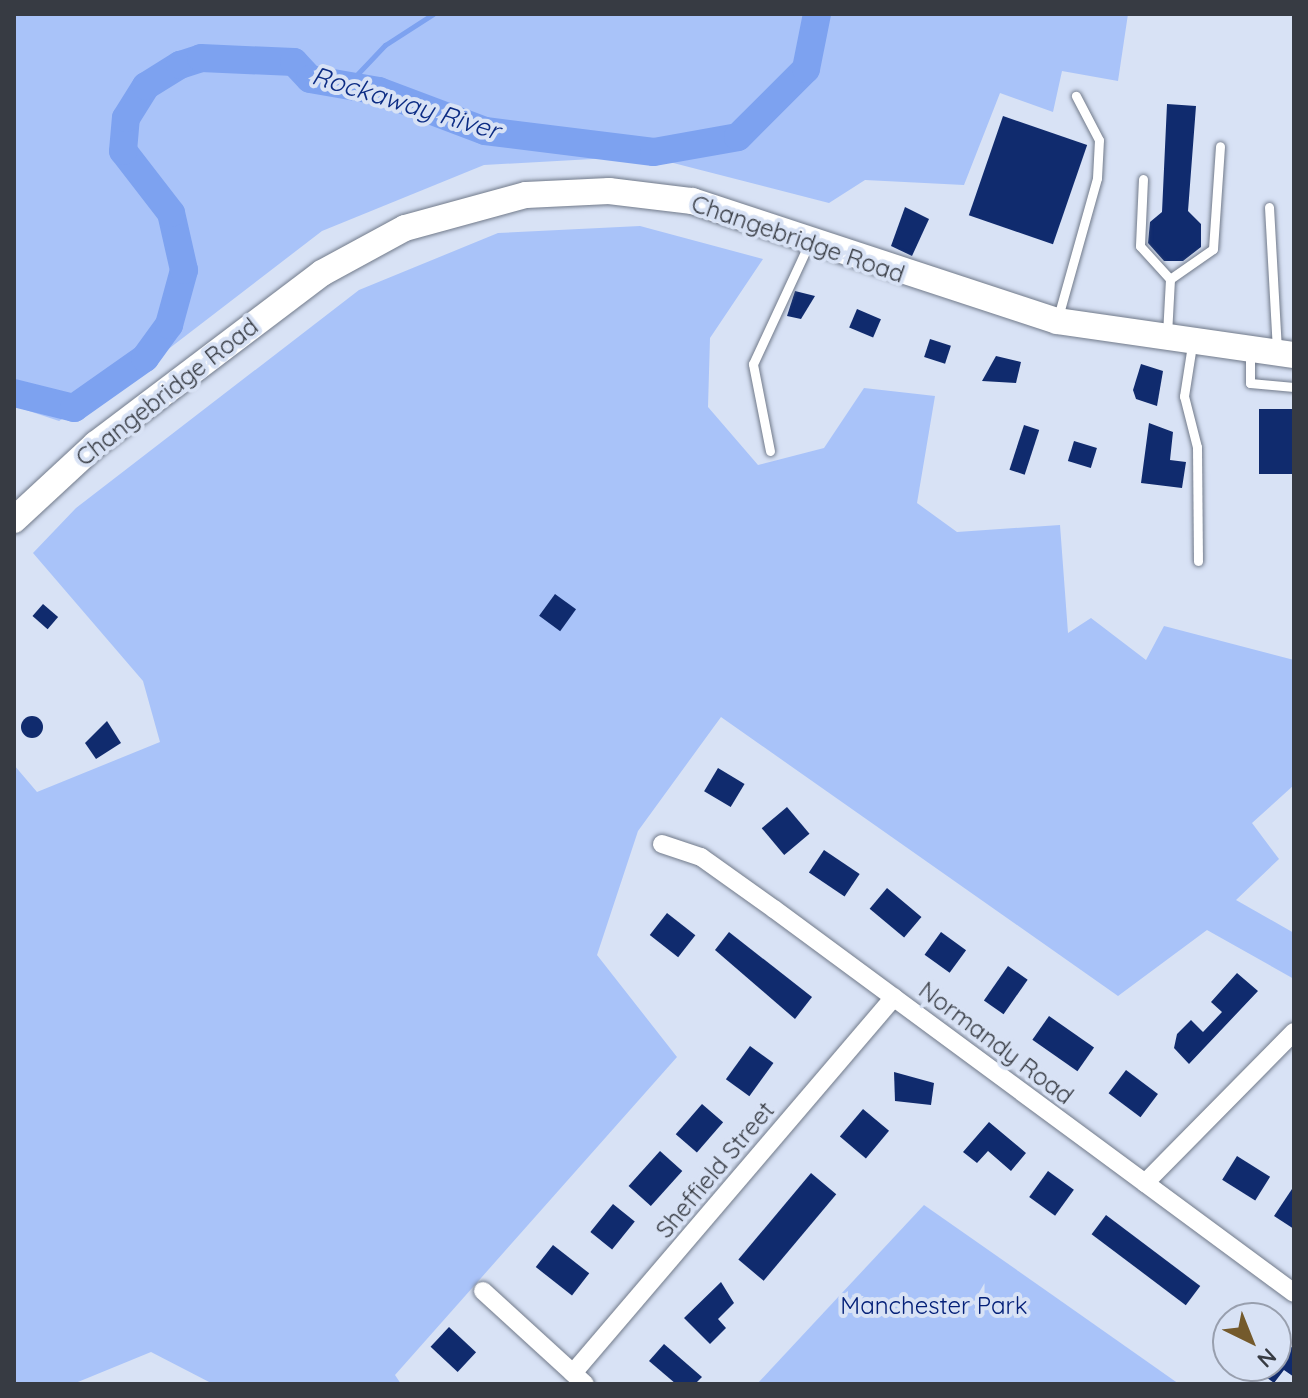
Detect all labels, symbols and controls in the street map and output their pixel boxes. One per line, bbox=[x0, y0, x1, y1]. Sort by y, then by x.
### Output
water label: Rockaway River bbox=[308, 60, 504, 146]
street label: Changebridge Road bbox=[688, 189, 908, 289]
street label: Changebridge Road bbox=[70, 312, 264, 472]
street label: Normandy Road bbox=[913, 976, 1079, 1110]
street label: Sheffield Street bbox=[650, 1096, 780, 1244]
park label: Manchester Park bbox=[840, 1292, 1028, 1320]
north arrow bbox=[1212, 1302, 1292, 1382]
text: N bbox=[1252, 1342, 1282, 1374]

